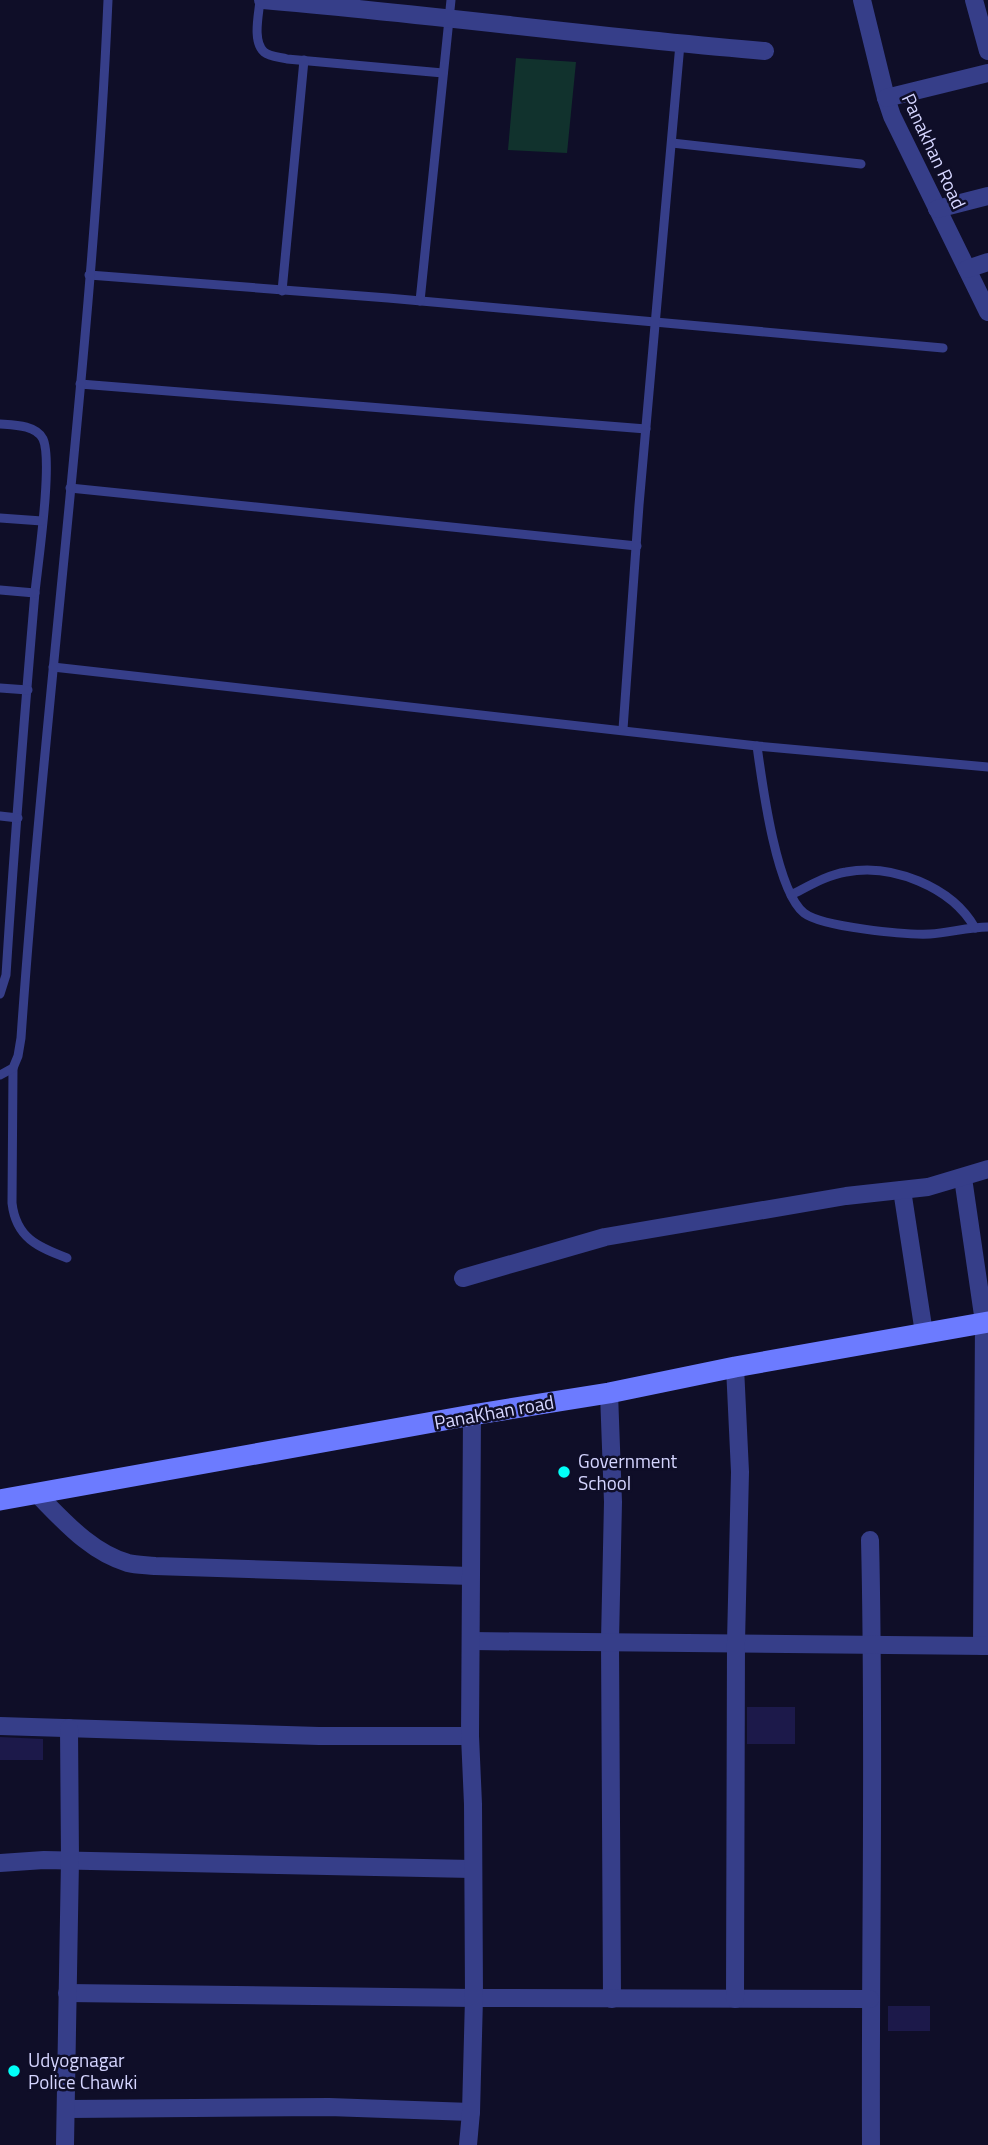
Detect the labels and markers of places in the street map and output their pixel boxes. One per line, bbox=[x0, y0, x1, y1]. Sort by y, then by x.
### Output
place label: Government School bbox=[578, 1446, 678, 1497]
marker: Government School bbox=[556, 1464, 572, 1480]
place label: Udyognagar Police Chawki bbox=[28, 2045, 138, 2096]
marker: Udyognagar Police Chawki bbox=[6, 2063, 22, 2079]

